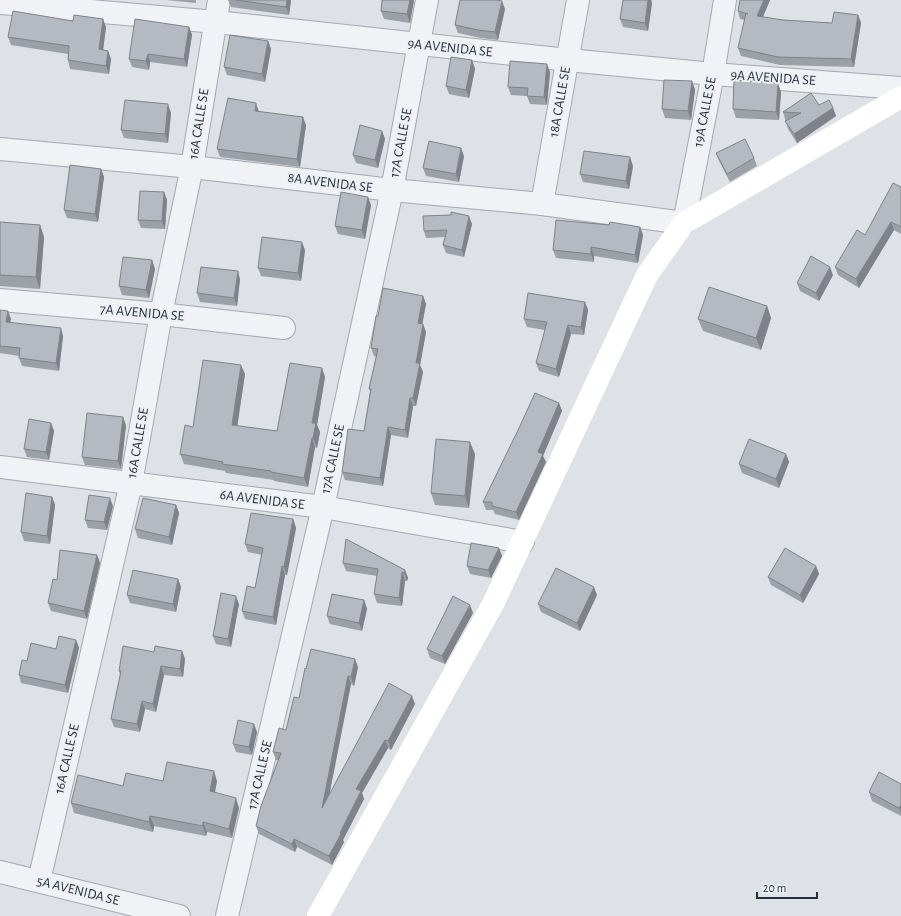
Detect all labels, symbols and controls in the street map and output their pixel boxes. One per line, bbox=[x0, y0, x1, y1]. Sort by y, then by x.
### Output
street label: 9A AVENIDA SE bbox=[407, 37, 493, 59]
street label: 18A CALLE SE bbox=[547, 65, 573, 138]
street label: 9A AVENIDA SE bbox=[730, 68, 816, 88]
street label: 19A CALLE SE bbox=[691, 75, 719, 148]
street label: 16A CALLE SE bbox=[187, 87, 212, 160]
street label: 17A CALLE SE bbox=[387, 107, 415, 179]
street label: 8A AVENIDA SE bbox=[287, 171, 373, 195]
street label: 7A AVENIDA SE bbox=[99, 302, 185, 324]
street label: 16A CALLE SE bbox=[125, 406, 151, 479]
street label: 17A CALLE SE bbox=[319, 423, 347, 495]
street label: 6A AVENIDA SE bbox=[219, 488, 305, 512]
street label: 16A CALLE SE bbox=[52, 722, 82, 795]
street label: 17A CALLE SE bbox=[245, 739, 275, 811]
street label: 5A AVENIDA SE bbox=[35, 874, 121, 908]
scale bar bbox=[757, 874, 817, 900]
text: 20 m bbox=[763, 882, 786, 894]

